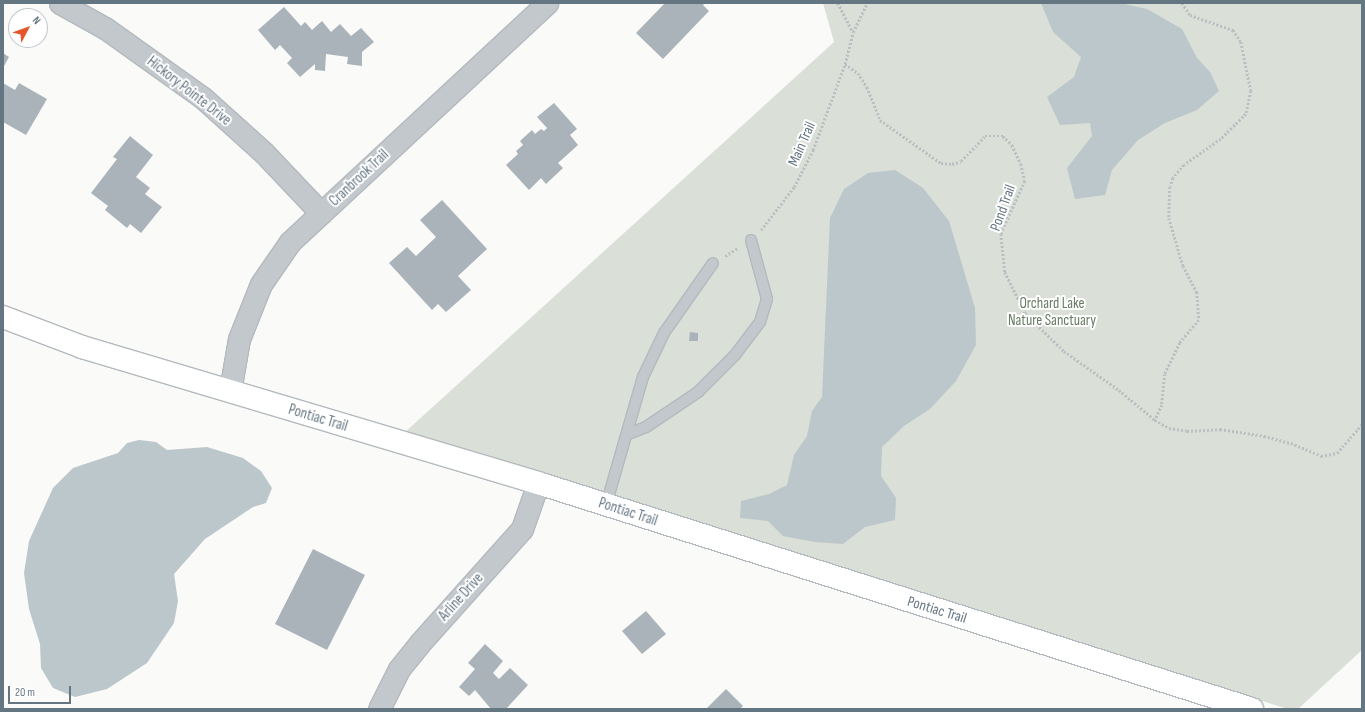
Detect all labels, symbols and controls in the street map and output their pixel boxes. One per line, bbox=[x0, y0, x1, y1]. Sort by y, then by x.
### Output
north arrow bbox=[8, 8, 48, 48]
text: N bbox=[30, 14, 44, 27]
street label: Hickory Pointe Drive bbox=[143, 53, 235, 129]
street label: Main Trail bbox=[784, 119, 820, 169]
street label: Cranbrook Trail bbox=[326, 146, 392, 210]
street label: Pond Trail bbox=[986, 182, 1020, 234]
park label: Orchard Lake Nature Sanctuary bbox=[1008, 294, 1096, 329]
street label: Pontiac Trail bbox=[286, 400, 350, 436]
street label: Pontiac Trail bbox=[596, 494, 660, 530]
street label: Arline Drive bbox=[435, 569, 487, 625]
street label: Pontiac Trail bbox=[905, 592, 969, 628]
scale bar bbox=[10, 678, 73, 704]
text: 20 m bbox=[15, 685, 35, 700]

